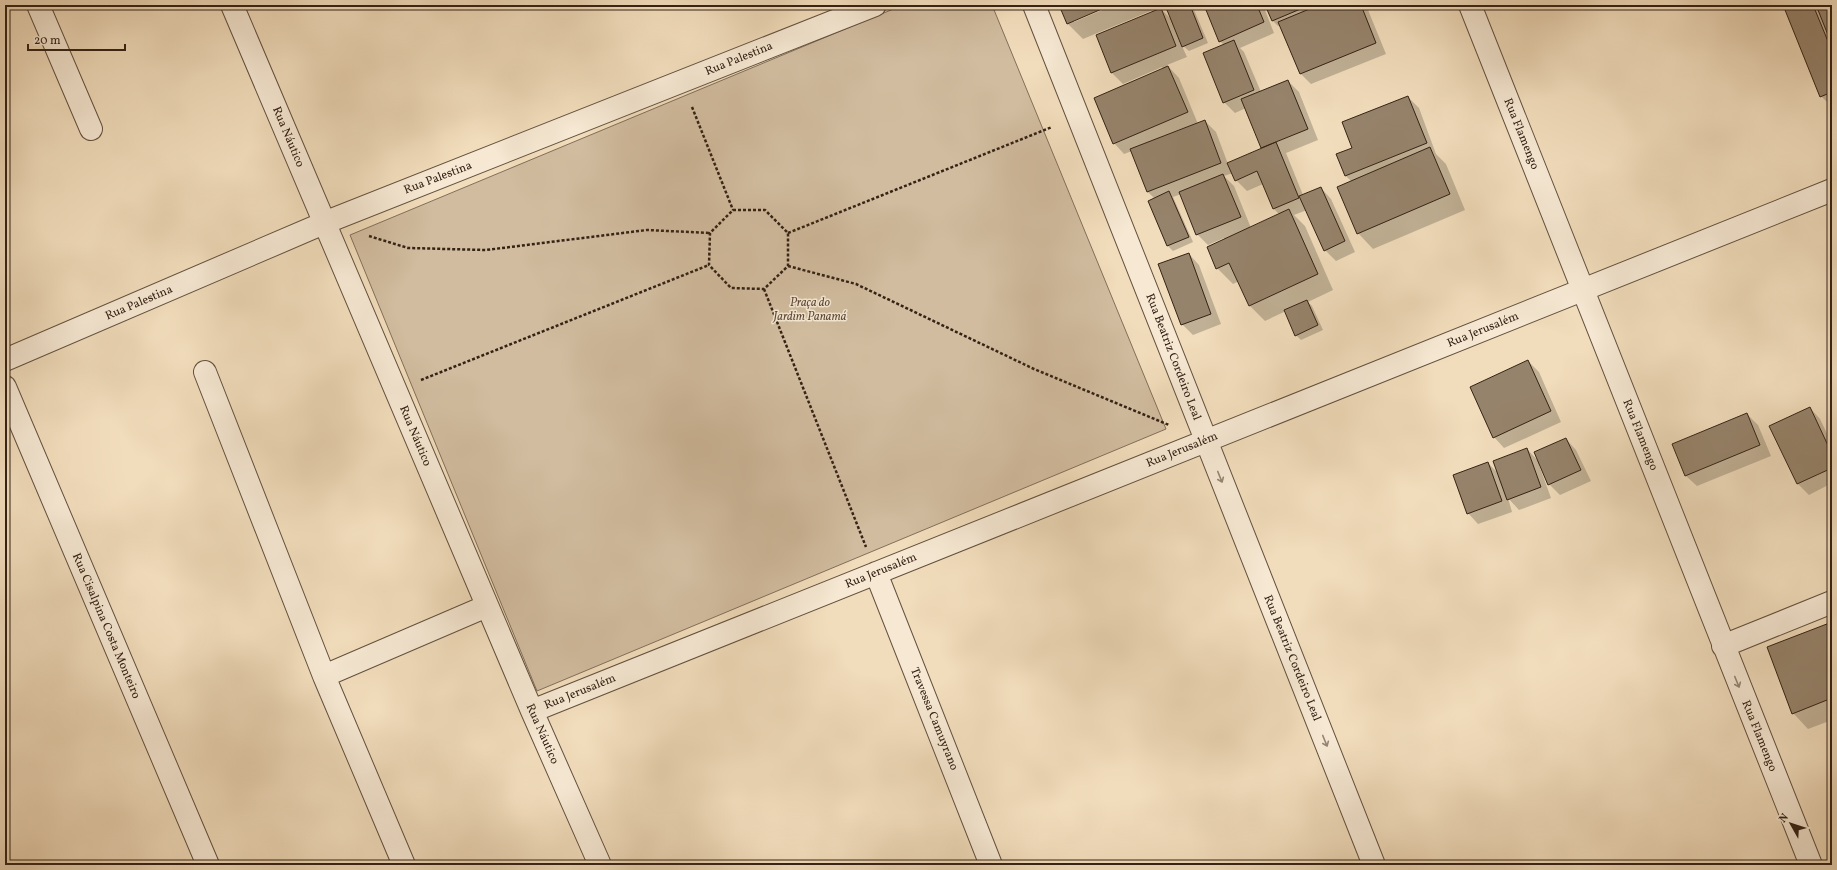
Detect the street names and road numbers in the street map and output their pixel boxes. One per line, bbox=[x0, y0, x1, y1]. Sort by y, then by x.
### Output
street label: Rua Palestina bbox=[703, 38, 775, 80]
street label: Rua Flamengo bbox=[1499, 96, 1543, 172]
street label: Rua Náutico bbox=[268, 104, 308, 170]
street label: Rua Palestina bbox=[402, 158, 474, 198]
street label: Rua Palestina bbox=[103, 282, 175, 324]
street label: Rua Beatriz Cordeiro Leal bbox=[1141, 291, 1205, 423]
street label: Rua Jerusalém bbox=[1445, 308, 1521, 352]
street label: Rua Flamengo bbox=[1618, 397, 1662, 473]
street label: Rua Náutico bbox=[395, 403, 435, 469]
street label: Rua Jerusalém bbox=[1144, 428, 1220, 472]
street label: Rua Jerusalém bbox=[843, 549, 919, 593]
street label: Rua Cisalpina Costa Monteiro bbox=[68, 551, 144, 701]
street label: Rua Beatriz Cordeiro Leal bbox=[1259, 593, 1325, 724]
street label: Travessa Camuyrano bbox=[906, 665, 962, 773]
street label: Rua Jerusalém bbox=[542, 670, 618, 714]
street label: Rua Flamengo bbox=[1737, 698, 1781, 774]
street label: Rua Náutico bbox=[522, 701, 562, 767]

